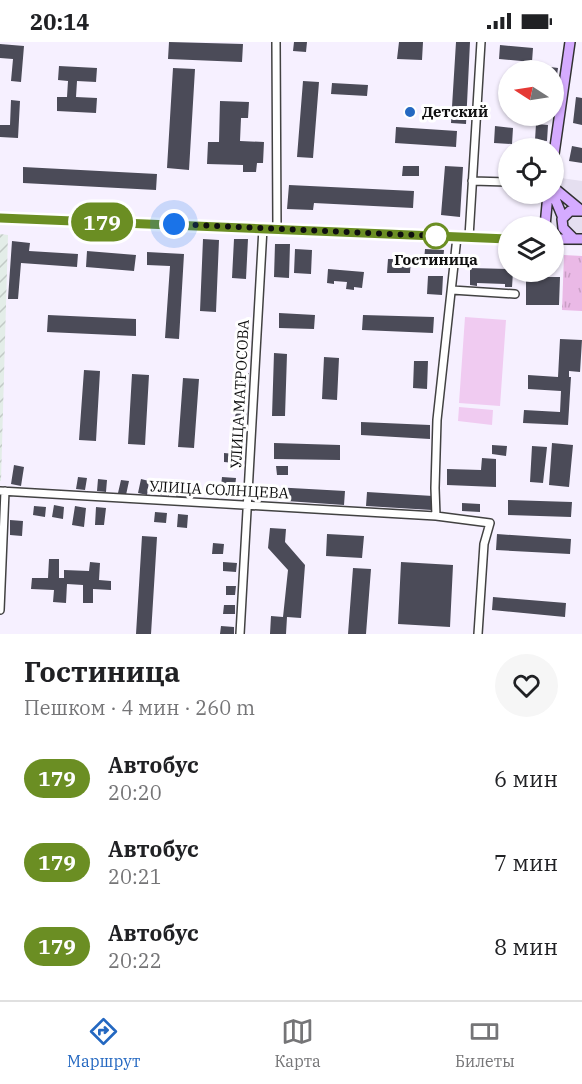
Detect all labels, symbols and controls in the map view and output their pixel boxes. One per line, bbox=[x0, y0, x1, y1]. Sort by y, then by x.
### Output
text: 20:14 bbox=[30, 7, 89, 36]
north arrow bbox=[498, 60, 564, 126]
map controls bbox=[498, 60, 564, 282]
place label: Детский bbox=[422, 102, 488, 121]
marker: Детский bbox=[403, 105, 417, 119]
button: locate bbox=[498, 138, 564, 204]
line badge: 179 bbox=[68, 202, 136, 242]
text: 179 bbox=[83, 208, 121, 236]
your location bbox=[159, 209, 189, 239]
button: layers bbox=[498, 216, 564, 282]
marker: Гостиница bbox=[423, 223, 449, 249]
place label: Гостиница bbox=[394, 250, 478, 269]
street label: УЛИЦА МАТРОСОВА bbox=[226, 318, 253, 469]
street label: УЛИЦА СОЛНЦЕВА bbox=[149, 476, 290, 503]
text: Гостиница bbox=[24, 653, 180, 690]
button: heart bbox=[495, 654, 558, 717]
text: Пешком · 4 мин · 260 m bbox=[24, 694, 255, 721]
text: Автобус bbox=[108, 750, 199, 779]
text: 179 bbox=[38, 764, 76, 792]
text: 6 мин bbox=[494, 764, 558, 793]
text: 20:20 bbox=[108, 779, 162, 806]
text: Автобус bbox=[108, 834, 199, 863]
text: 179 bbox=[38, 848, 76, 876]
text: 7 мин bbox=[494, 848, 558, 877]
text: 20:21 bbox=[108, 863, 162, 890]
text: Автобус bbox=[108, 918, 199, 947]
text: 179 bbox=[38, 932, 76, 960]
text: 8 мин bbox=[494, 932, 558, 961]
text: 20:22 bbox=[108, 947, 162, 974]
tab: Маршрут bbox=[67, 1015, 140, 1071]
tab: Карта bbox=[274, 1015, 321, 1071]
tab: Билеты bbox=[455, 1015, 515, 1071]

